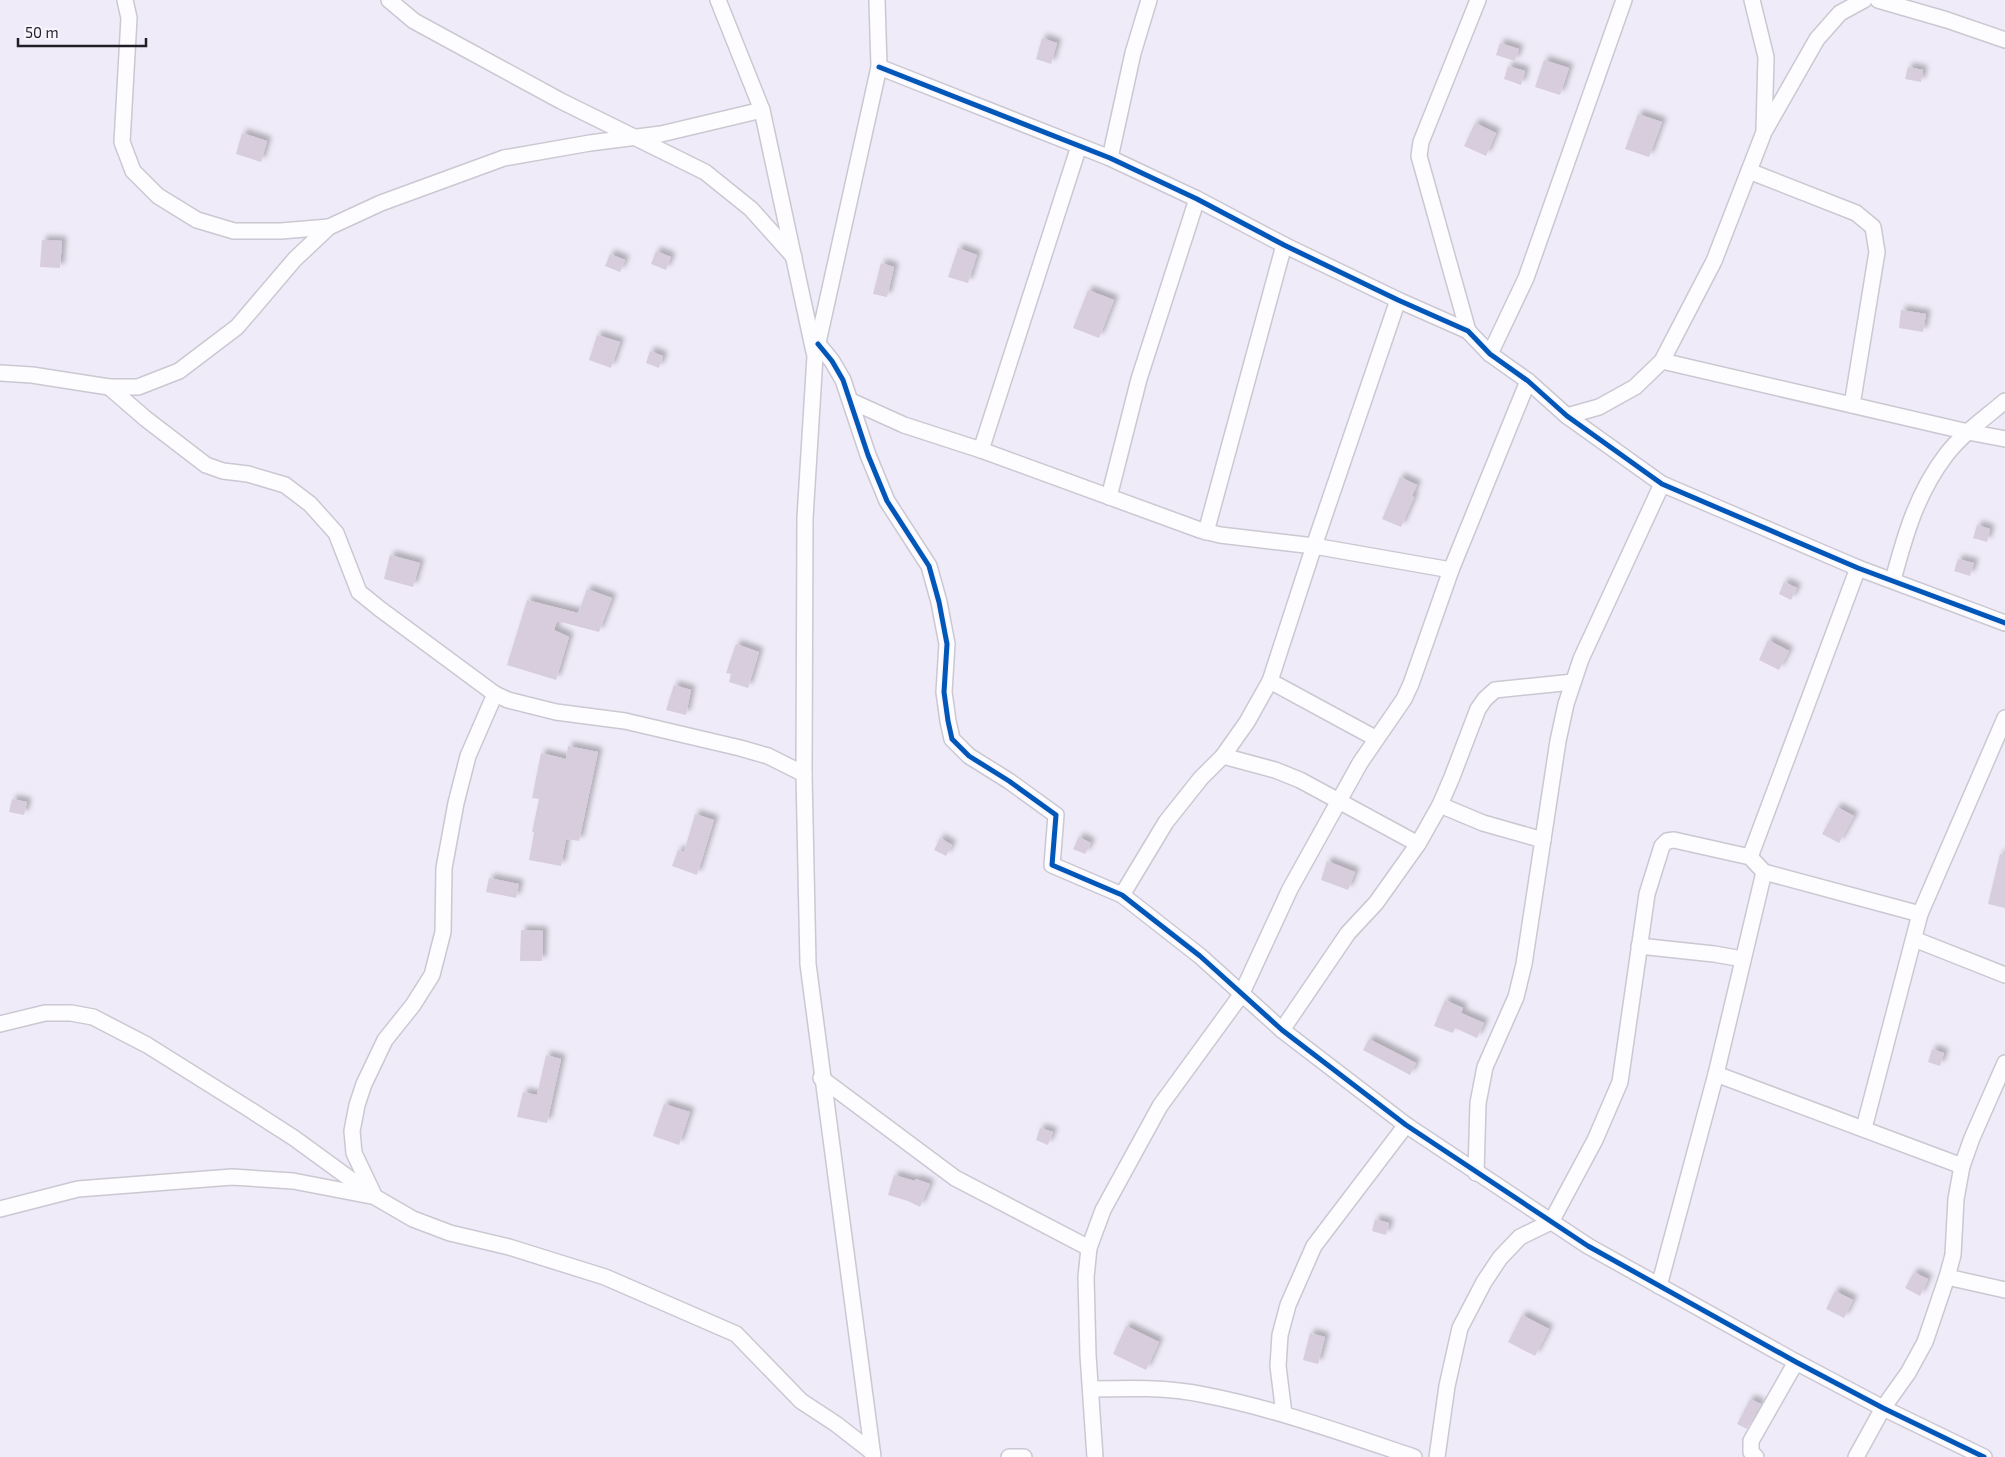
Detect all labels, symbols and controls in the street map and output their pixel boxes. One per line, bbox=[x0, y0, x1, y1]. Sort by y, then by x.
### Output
scale bar bbox=[18, 15, 145, 47]
text: 50 m bbox=[25, 23, 59, 41]

